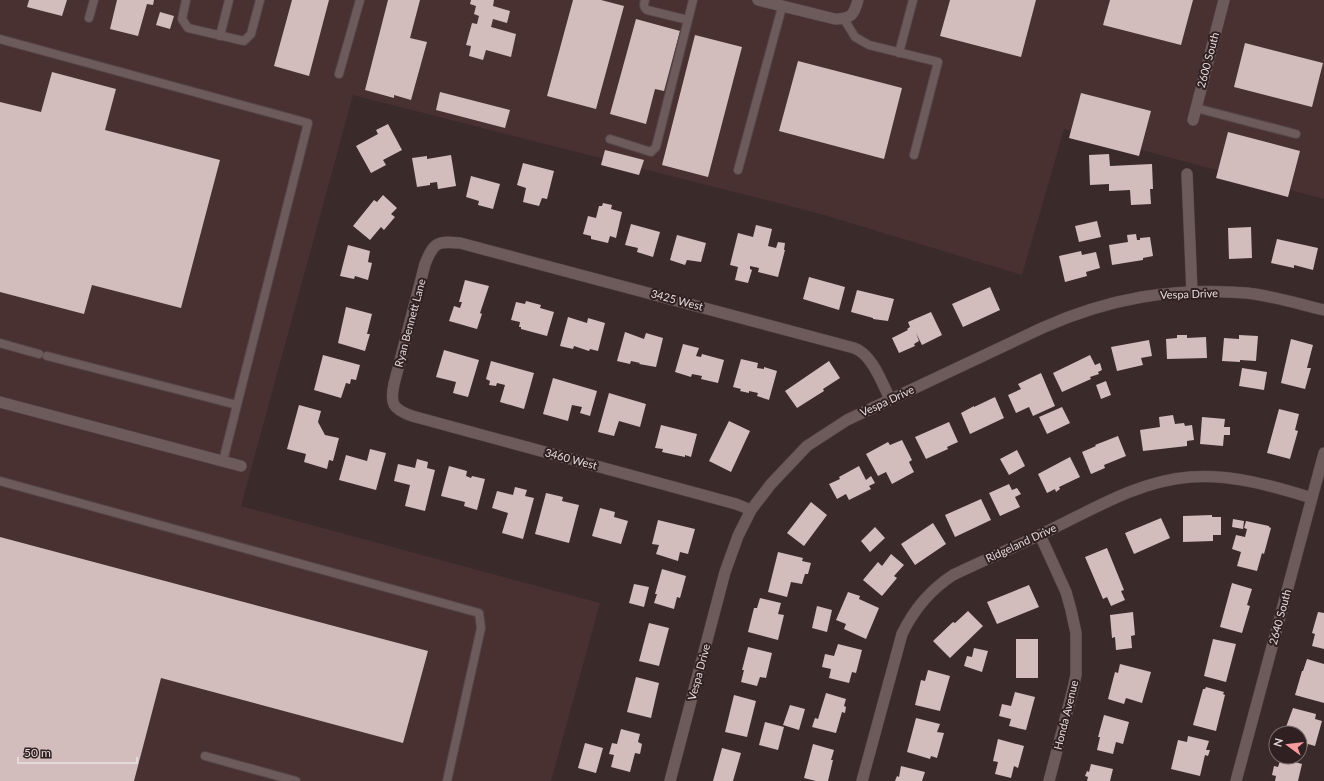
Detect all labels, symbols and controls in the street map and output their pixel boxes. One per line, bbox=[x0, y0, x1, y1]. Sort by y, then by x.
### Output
street label: 2600 South bbox=[1194, 31, 1221, 89]
street label: Ryan Bennett Lane bbox=[391, 277, 428, 368]
street label: 3425 West bbox=[650, 286, 705, 313]
street label: Vespa Drive bbox=[1160, 286, 1218, 301]
street label: Vespa Drive bbox=[858, 382, 916, 419]
street label: 3460 West bbox=[544, 445, 599, 472]
street label: Ridgeland Drive bbox=[983, 520, 1058, 565]
street label: 2640 South bbox=[1266, 588, 1293, 646]
street label: Vespa Drive bbox=[685, 642, 712, 702]
street label: Honda Avenue bbox=[1051, 679, 1080, 751]
north arrow bbox=[1268, 725, 1308, 765]
text: N bbox=[1270, 737, 1285, 748]
scale bar bbox=[18, 739, 137, 765]
text: 50 m bbox=[24, 745, 51, 760]

